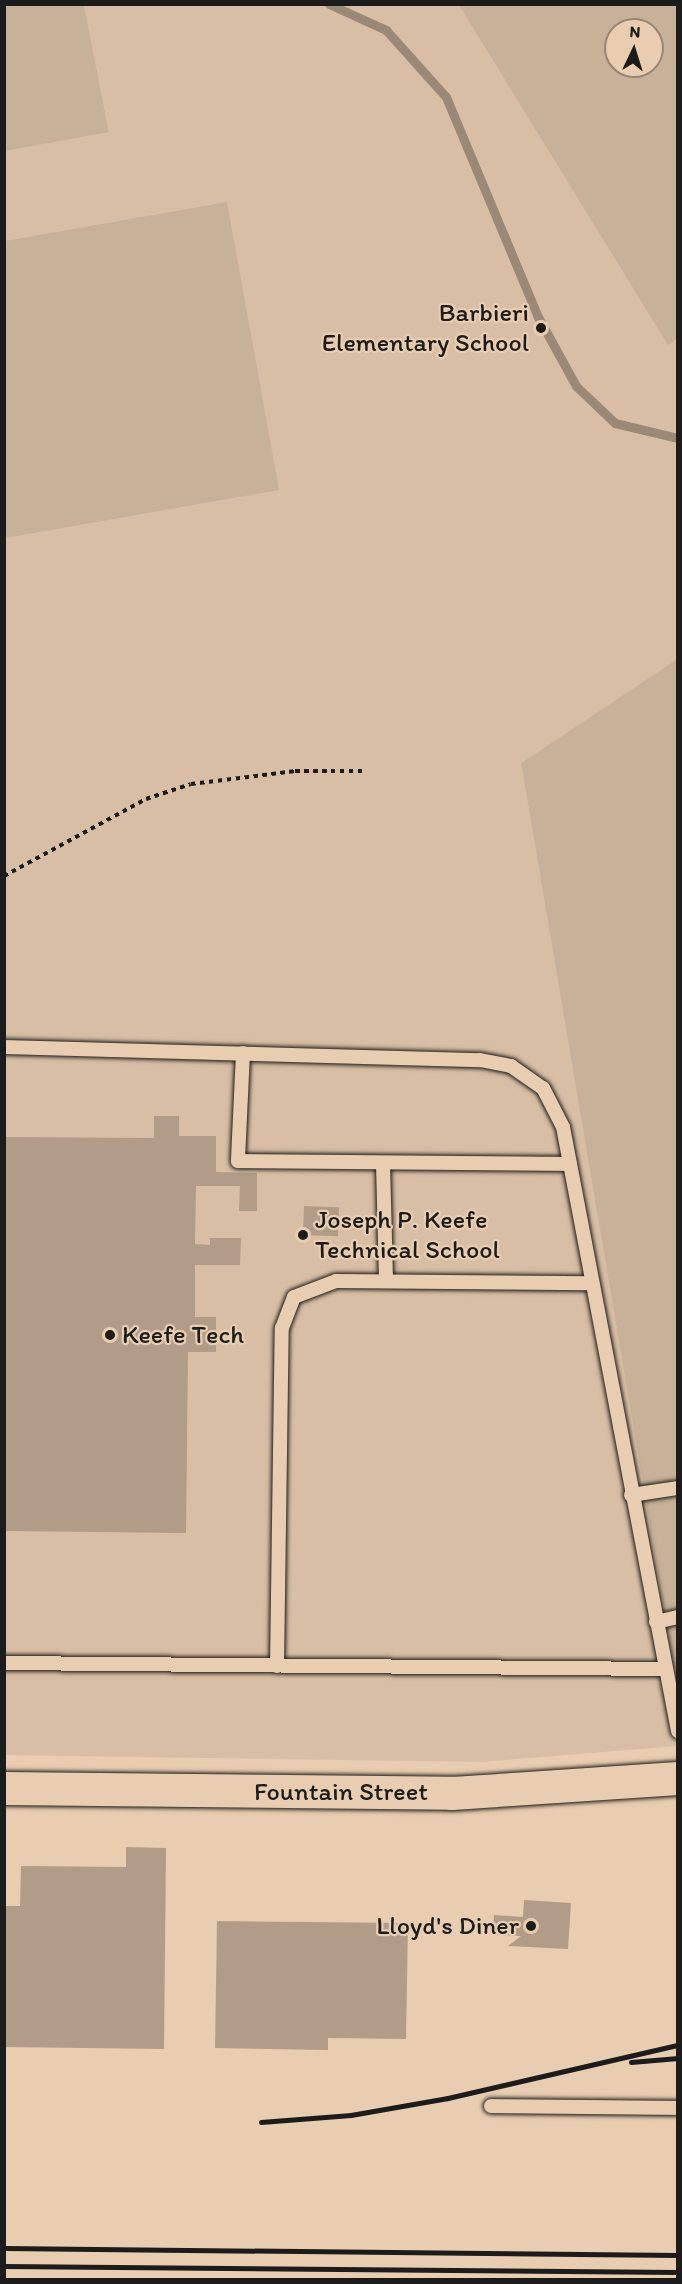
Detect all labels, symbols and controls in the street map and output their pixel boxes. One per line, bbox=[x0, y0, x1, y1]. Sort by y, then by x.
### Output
north arrow bbox=[604, 18, 664, 78]
text: N bbox=[629, 22, 641, 41]
place label: Barbieri Elementary School bbox=[322, 297, 529, 358]
marker: Barbieri Elementary School bbox=[534, 321, 548, 335]
place label: Joseph P. Keefe Technical School bbox=[315, 1204, 499, 1266]
marker: Joseph P. Keefe Technical School bbox=[296, 1228, 310, 1242]
place label: Keefe Tech bbox=[122, 1319, 241, 1351]
marker: Keefe Tech bbox=[103, 1328, 117, 1342]
street label: Fountain Street bbox=[254, 1776, 428, 1808]
place label: Lloyd's Diner bbox=[376, 1910, 519, 1942]
marker: Lloyd's Diner bbox=[524, 1919, 538, 1933]

